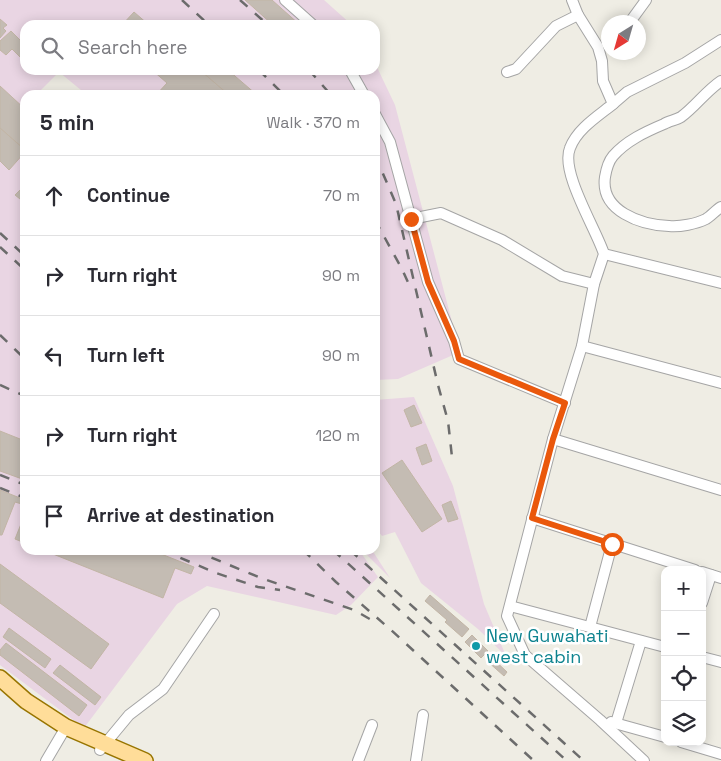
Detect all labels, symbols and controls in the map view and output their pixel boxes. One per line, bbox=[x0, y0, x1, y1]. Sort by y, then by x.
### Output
north arrow bbox=[601, 15, 646, 60]
search box bbox=[20, 20, 380, 75]
icon: search bbox=[38, 34, 66, 62]
text: Search here bbox=[78, 35, 188, 60]
text: 5 min bbox=[40, 109, 94, 136]
text: Walk · 370 m bbox=[267, 112, 360, 133]
icon: ahead bbox=[40, 182, 68, 210]
text: Continue bbox=[87, 183, 170, 208]
text: 70 m bbox=[323, 185, 360, 206]
route end bbox=[400, 208, 423, 231]
icon: right bbox=[40, 262, 68, 290]
text: Turn right bbox=[87, 263, 177, 288]
text: 90 m bbox=[322, 265, 360, 286]
icon: left bbox=[40, 342, 68, 370]
text: Turn left bbox=[87, 343, 165, 368]
text: 90 m bbox=[322, 345, 360, 366]
icon: right bbox=[40, 422, 68, 450]
text: Turn right bbox=[87, 423, 177, 448]
text: 120 m bbox=[316, 425, 360, 446]
icon: arrive bbox=[40, 502, 68, 530]
text: Arrive at destination bbox=[87, 503, 275, 528]
route start bbox=[601, 533, 624, 556]
map controls bbox=[661, 566, 706, 746]
button: + bbox=[661, 566, 706, 611]
button: − bbox=[661, 611, 706, 656]
place label: New Guwahati west cabin bbox=[486, 624, 609, 668]
marker: New Guwahati west cabin bbox=[470, 640, 482, 652]
button: locate bbox=[661, 656, 706, 701]
button: layers bbox=[661, 701, 706, 746]

